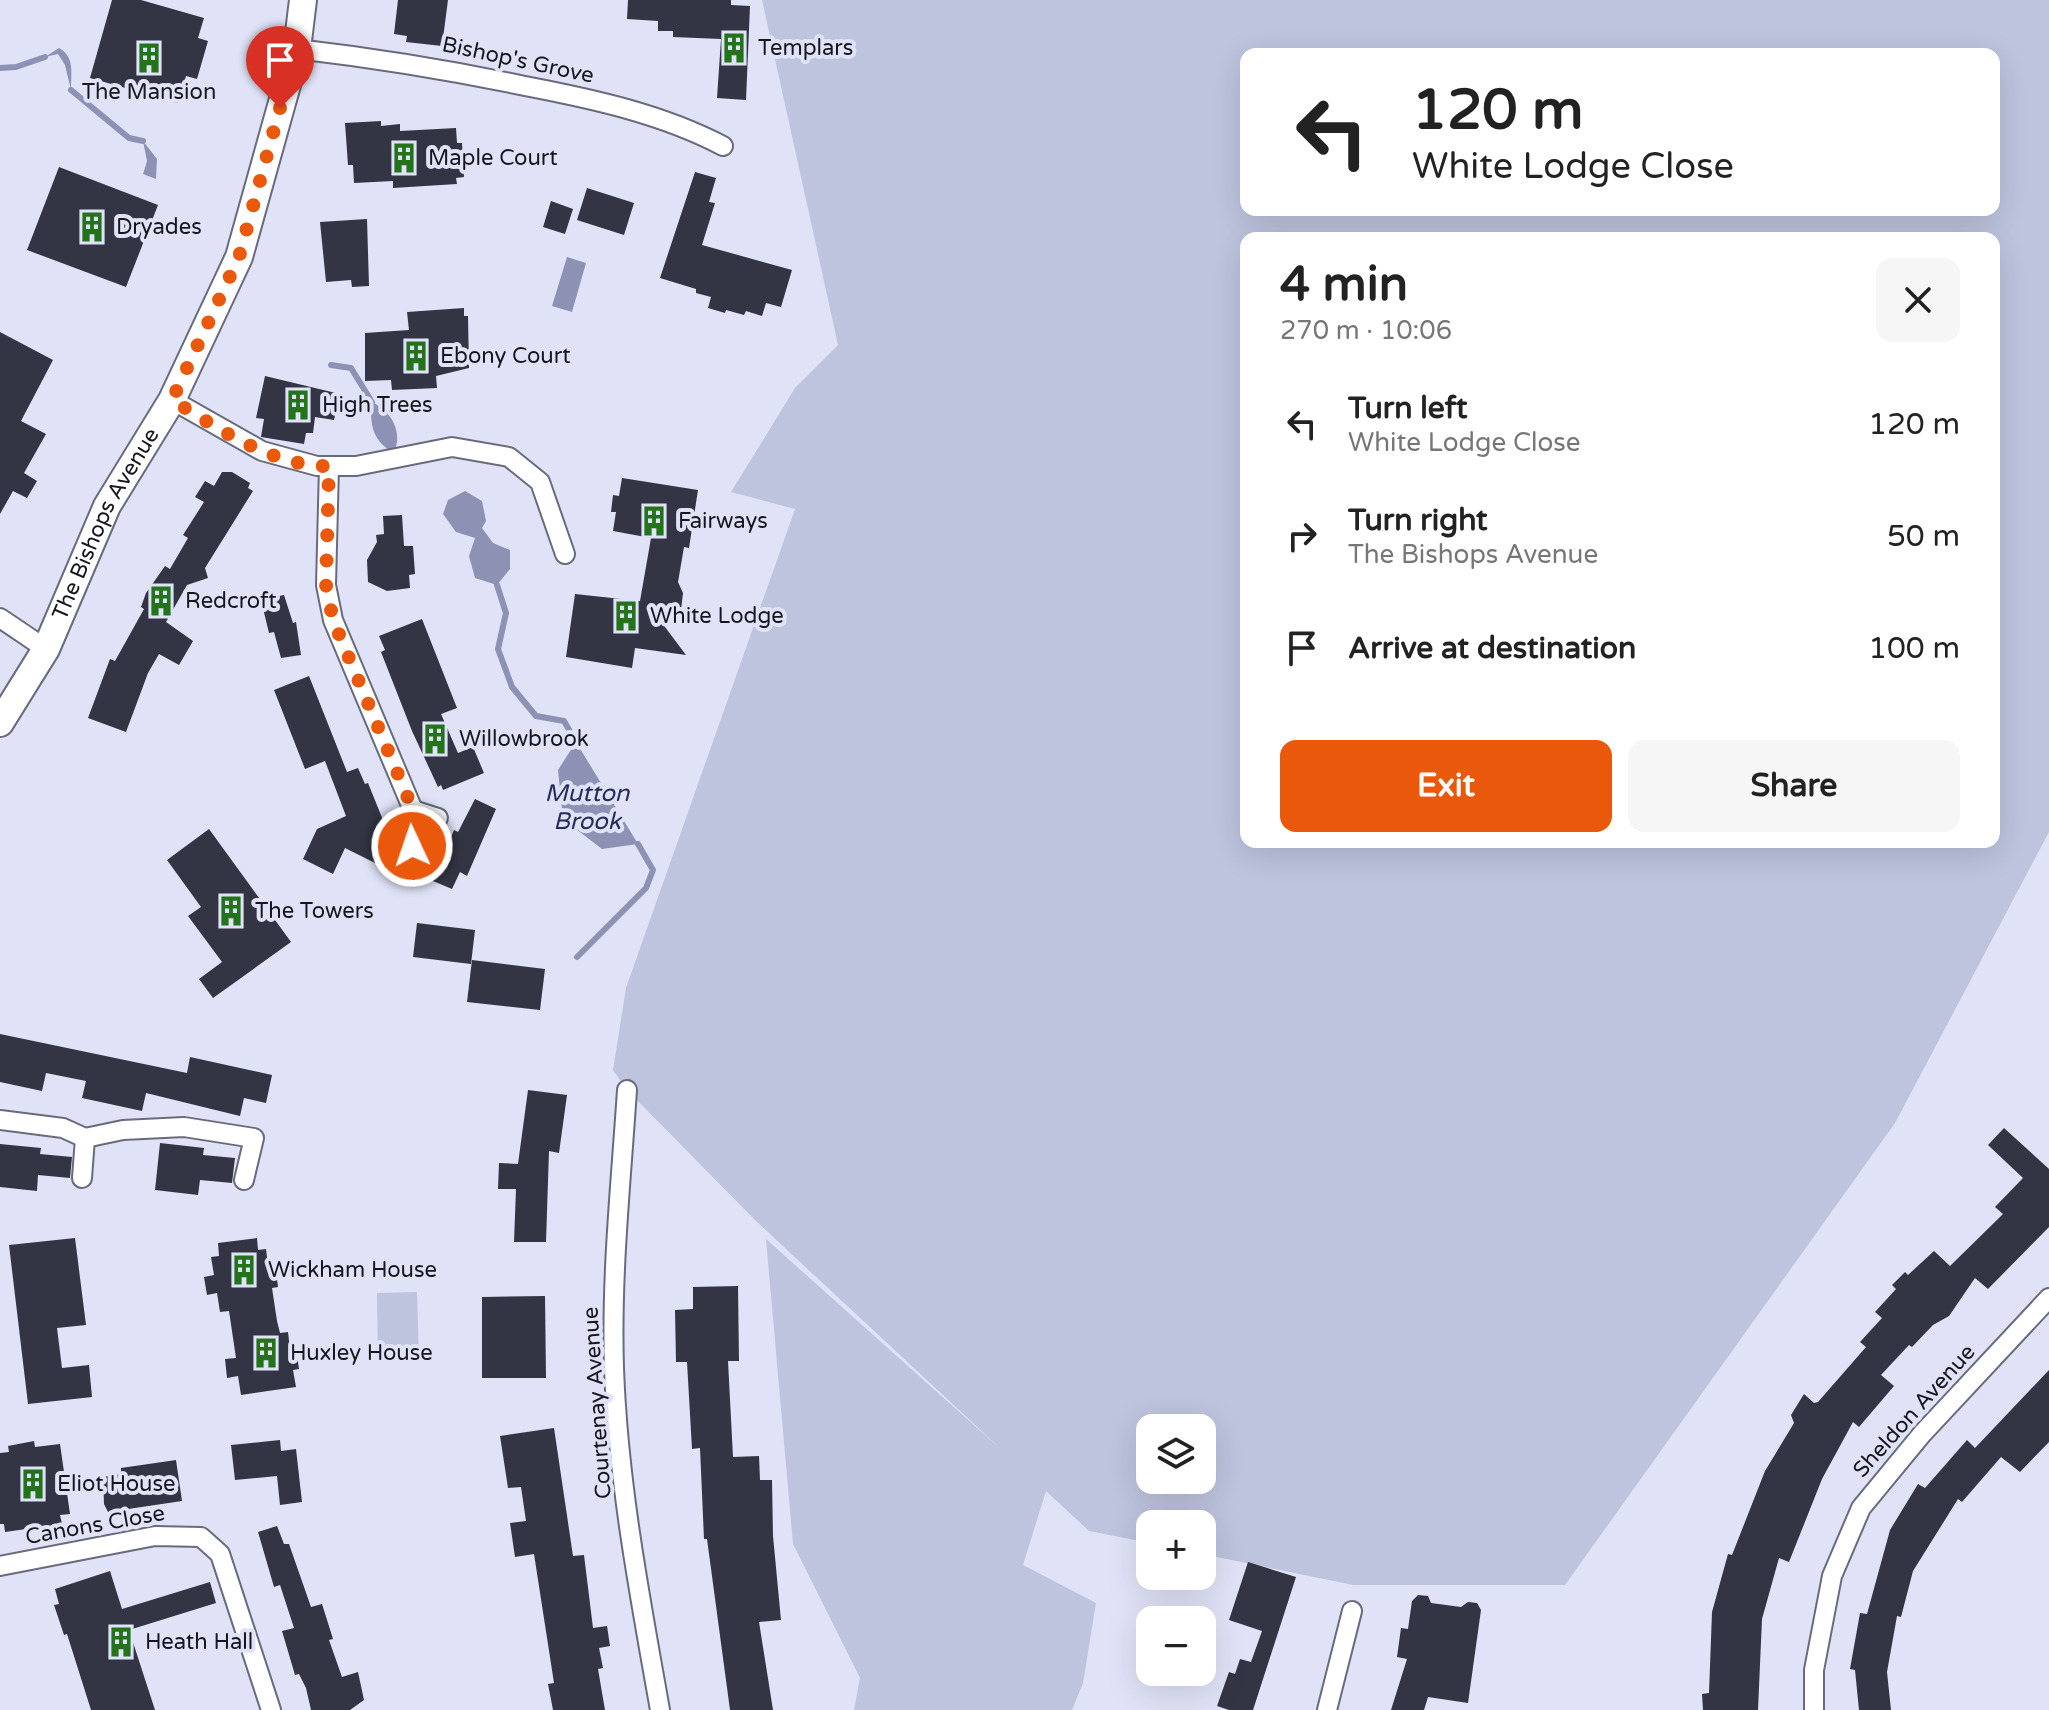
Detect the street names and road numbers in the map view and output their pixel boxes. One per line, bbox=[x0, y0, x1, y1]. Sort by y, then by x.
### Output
street label: Bishop's Grove bbox=[440, 31, 596, 89]
street label: The Bishops Avenue bbox=[47, 423, 165, 624]
street label: Courtenay Avenue bbox=[577, 1306, 617, 1500]
street label: Sheldon Avenue bbox=[1848, 1339, 1980, 1483]
street label: Canons Close bbox=[23, 1500, 167, 1550]

